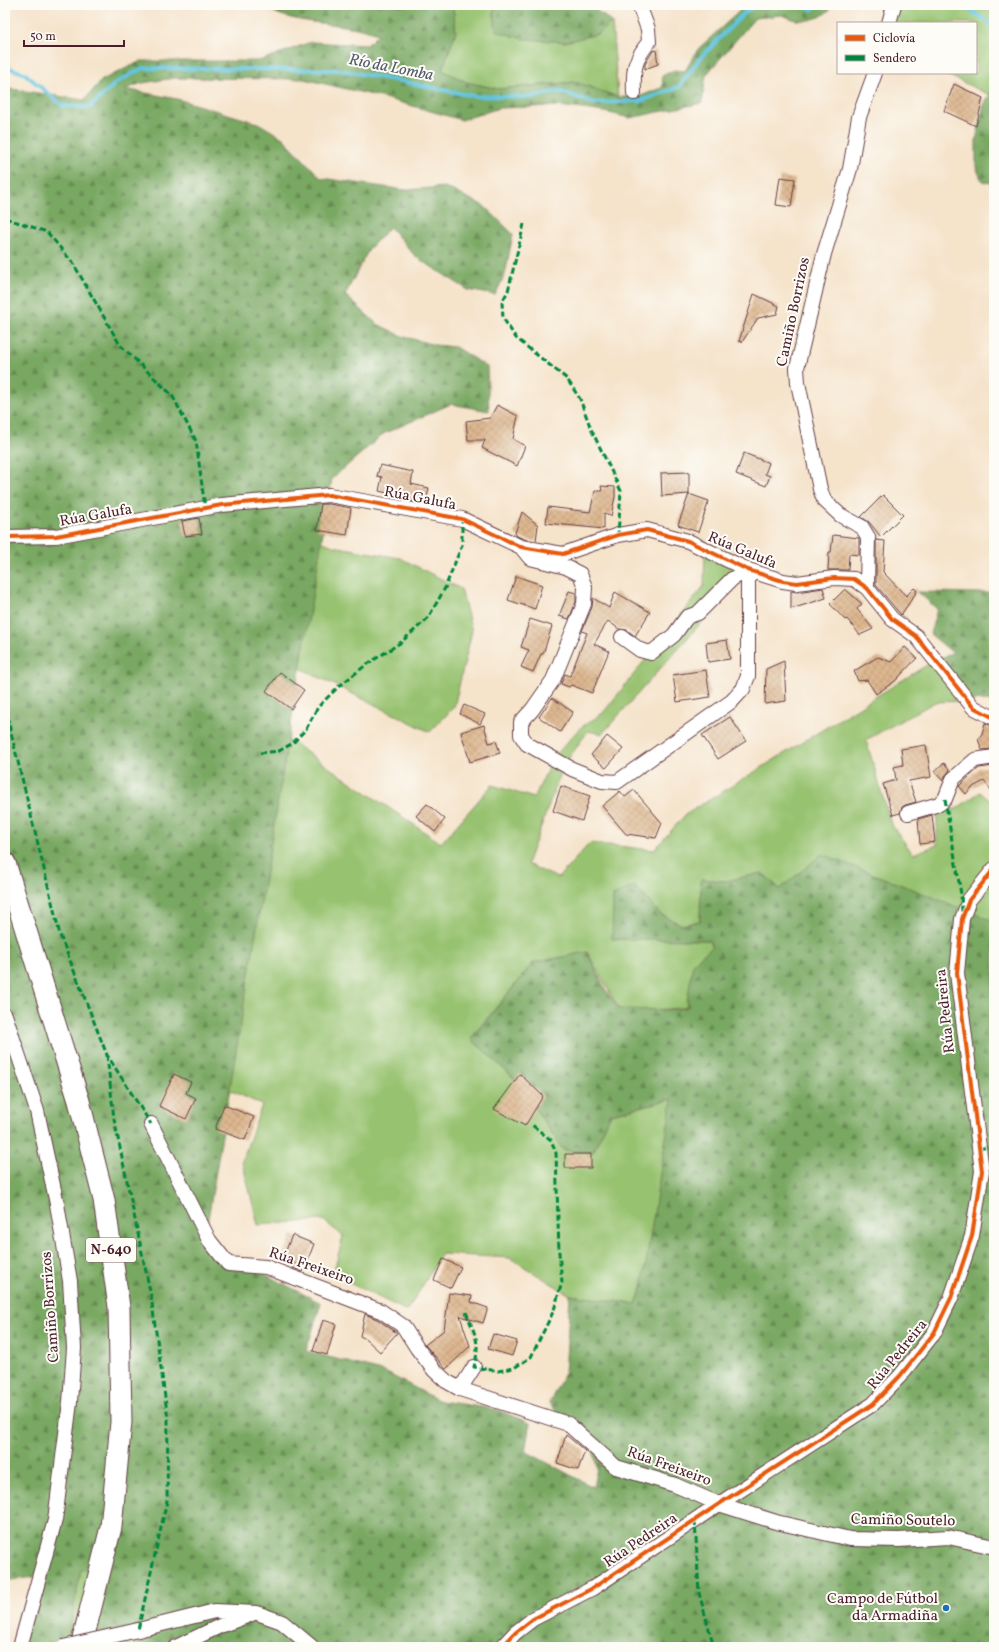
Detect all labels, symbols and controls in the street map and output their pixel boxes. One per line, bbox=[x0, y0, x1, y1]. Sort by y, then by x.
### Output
scale bar bbox=[24, 22, 124, 48]
legend bbox=[837, 22, 977, 74]
text: 50 m bbox=[30, 29, 56, 45]
text: Ciclovía bbox=[873, 31, 915, 47]
water label: Río da Lomba bbox=[347, 49, 435, 87]
text: Sendero bbox=[873, 51, 916, 67]
street label: Camiño Borrizos bbox=[772, 255, 816, 369]
street label: Rúa Galufa bbox=[382, 482, 458, 516]
street label: Rúa Galufa bbox=[58, 499, 134, 533]
street label: Rúa Galufa bbox=[704, 527, 780, 575]
street label: Rúa Pedreira bbox=[931, 968, 961, 1054]
road number: N-640 bbox=[86, 1238, 136, 1262]
street label: Rúa Freixeiro bbox=[266, 1243, 356, 1291]
street label: Camiño Borrizos bbox=[37, 1251, 65, 1363]
street label: Rúa Pedreira bbox=[863, 1315, 933, 1395]
street label: Rúa Freixeiro bbox=[624, 1442, 714, 1492]
street label: Rúa Pedreira bbox=[600, 1509, 682, 1573]
street label: Camiño Soutelo bbox=[851, 1510, 955, 1532]
place label: Campo de Fútbol da Armadiña bbox=[827, 1589, 938, 1627]
marker: Campo de Fútbol da Armadiña bbox=[941, 1603, 951, 1613]

